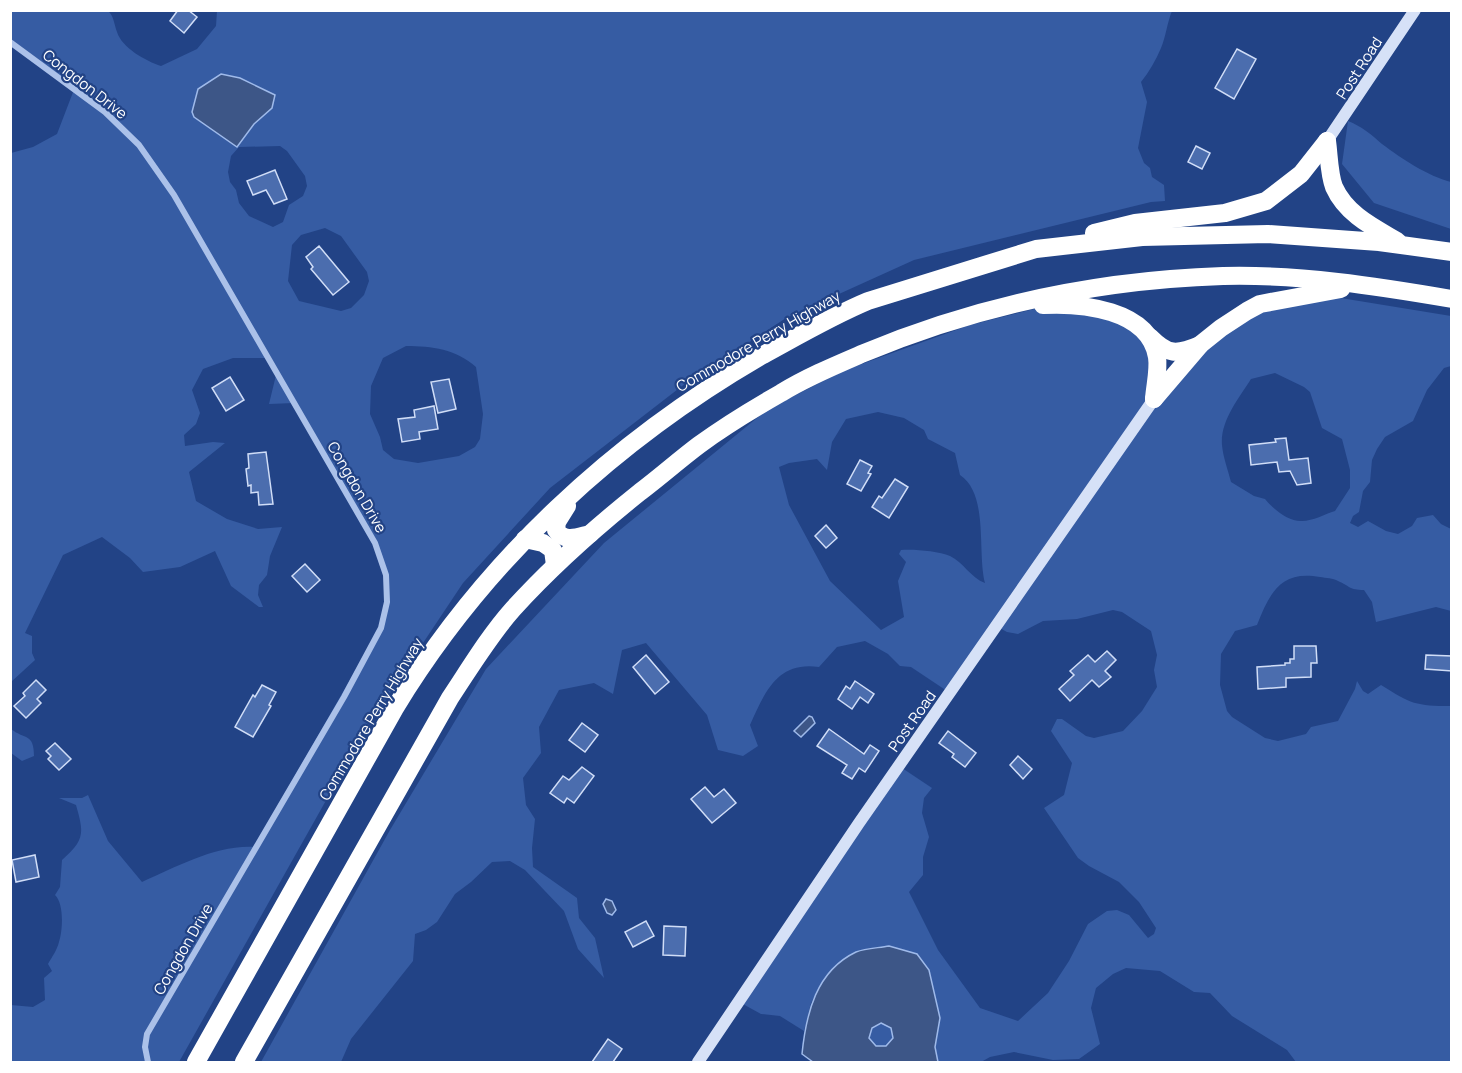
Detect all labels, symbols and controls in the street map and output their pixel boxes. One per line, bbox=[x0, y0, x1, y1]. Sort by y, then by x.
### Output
street label: Post Road bbox=[1331, 33, 1387, 103]
street label: Congdon Drive bbox=[38, 44, 132, 124]
street label: Commodore Perry Highway bbox=[672, 285, 844, 397]
street label: Congdon Drive bbox=[322, 438, 392, 537]
street label: Commodore Perry Highway bbox=[314, 634, 428, 804]
street label: Post Road bbox=[883, 686, 941, 756]
street label: Congdon Drive bbox=[148, 899, 218, 998]

